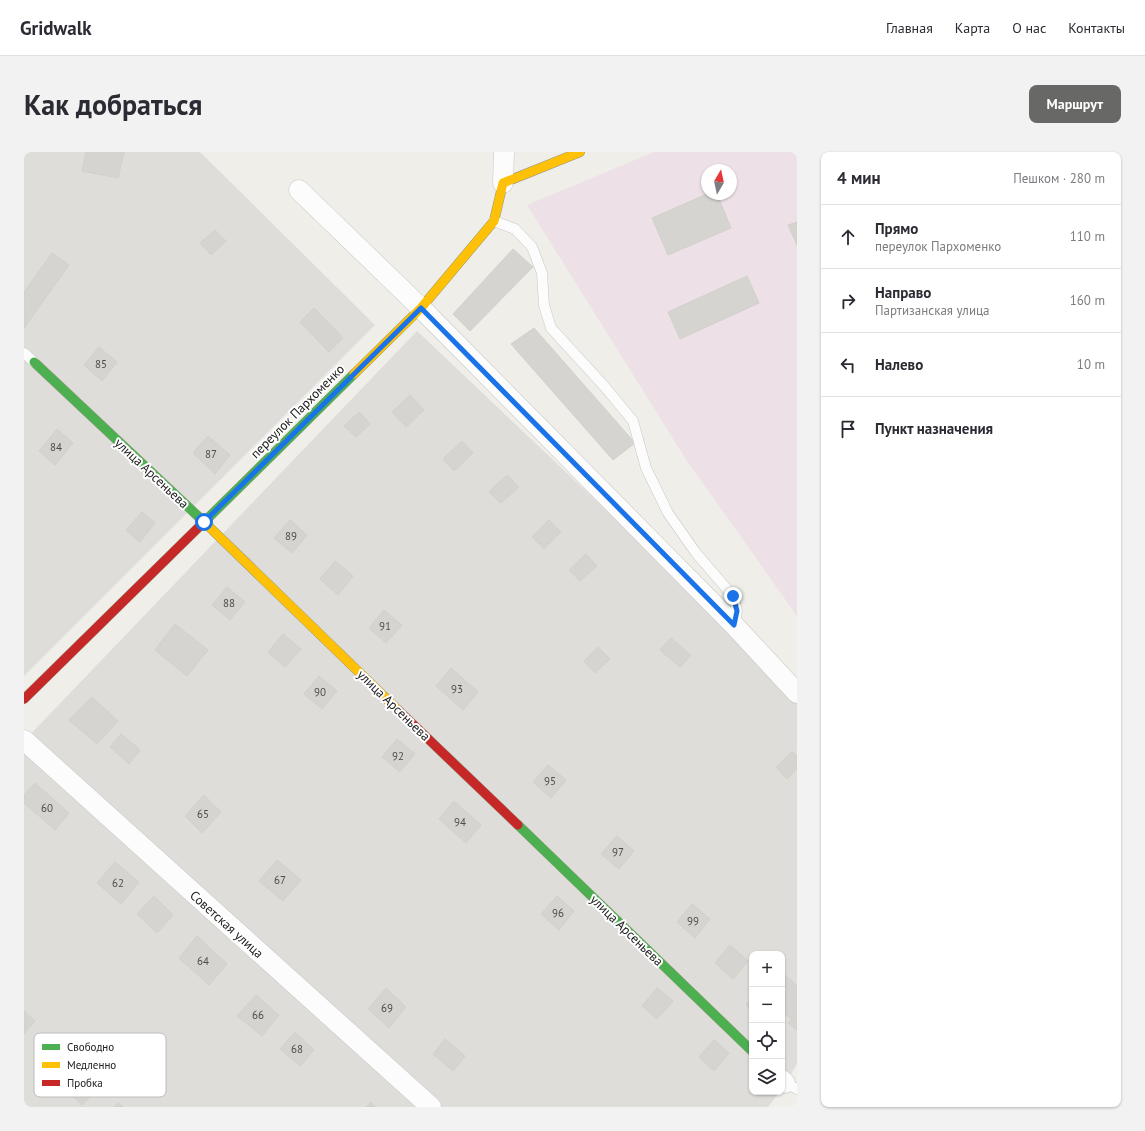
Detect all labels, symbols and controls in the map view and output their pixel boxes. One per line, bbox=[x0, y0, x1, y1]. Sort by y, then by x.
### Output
text: Gridwalk bbox=[20, 16, 92, 40]
text: Главная bbox=[886, 19, 933, 37]
text: Карта bbox=[955, 19, 990, 37]
text: О нас bbox=[1012, 19, 1046, 37]
text: Контакты bbox=[1068, 19, 1125, 37]
button: Маршрут bbox=[1029, 85, 1121, 123]
text: Как добраться bbox=[24, 86, 202, 123]
north arrow bbox=[701, 164, 737, 200]
text: 4 мин bbox=[837, 167, 881, 189]
text: Пешком · 280 m bbox=[1013, 170, 1105, 187]
text: Прямо bbox=[875, 219, 918, 238]
icon: ahead bbox=[837, 226, 859, 248]
text: 110 m bbox=[1070, 228, 1105, 245]
text: переулок Пархоменко bbox=[875, 238, 1001, 255]
text: Направо bbox=[875, 283, 931, 302]
icon: right bbox=[837, 290, 859, 312]
text: 160 m bbox=[1070, 292, 1105, 309]
text: Партизанская улица bbox=[875, 302, 990, 319]
icon: left bbox=[837, 354, 859, 376]
text: Налево bbox=[875, 355, 923, 374]
text: 10 m bbox=[1077, 356, 1105, 373]
house number: 85 bbox=[95, 357, 107, 371]
street label: переулок Пархоменко bbox=[247, 361, 348, 462]
icon: arrive bbox=[837, 418, 859, 440]
text: Пункт назначения bbox=[875, 419, 993, 438]
street label: улица Арсеньева bbox=[111, 435, 192, 512]
house number: 84 bbox=[50, 440, 62, 454]
house number: 87 bbox=[205, 447, 217, 461]
route start bbox=[195, 513, 213, 531]
house number: 89 bbox=[285, 529, 297, 543]
route end bbox=[724, 587, 742, 605]
house number: 88 bbox=[223, 596, 235, 610]
house number: 91 bbox=[379, 619, 391, 633]
street label: улица Арсеньева bbox=[353, 666, 434, 745]
house number: 93 bbox=[451, 682, 463, 696]
house number: 90 bbox=[314, 685, 326, 699]
house number: 92 bbox=[392, 749, 404, 763]
house number: 95 bbox=[544, 774, 556, 788]
house number: 60 bbox=[41, 801, 53, 815]
house number: 65 bbox=[197, 807, 209, 821]
house number: 94 bbox=[454, 815, 466, 829]
house number: 97 bbox=[612, 845, 624, 859]
house number: 67 bbox=[274, 873, 286, 887]
house number: 62 bbox=[112, 876, 124, 890]
street label: Советская улица bbox=[186, 887, 267, 962]
street label: улица Арсеньева bbox=[586, 891, 667, 970]
house number: 96 bbox=[552, 906, 564, 920]
house number: 99 bbox=[687, 914, 699, 928]
map controls bbox=[749, 951, 785, 1095]
button: + bbox=[749, 951, 785, 987]
house number: 64 bbox=[197, 954, 209, 968]
button: − bbox=[749, 987, 785, 1023]
house number: 69 bbox=[381, 1001, 393, 1015]
house number: 66 bbox=[252, 1008, 264, 1022]
button: locate bbox=[749, 1023, 785, 1059]
legend bbox=[34, 1033, 166, 1097]
text: Свободно bbox=[67, 1040, 114, 1054]
house number: 68 bbox=[291, 1042, 303, 1056]
text: Медленно bbox=[67, 1058, 116, 1072]
button: layers bbox=[749, 1059, 785, 1095]
text: Пробка bbox=[67, 1076, 103, 1090]

